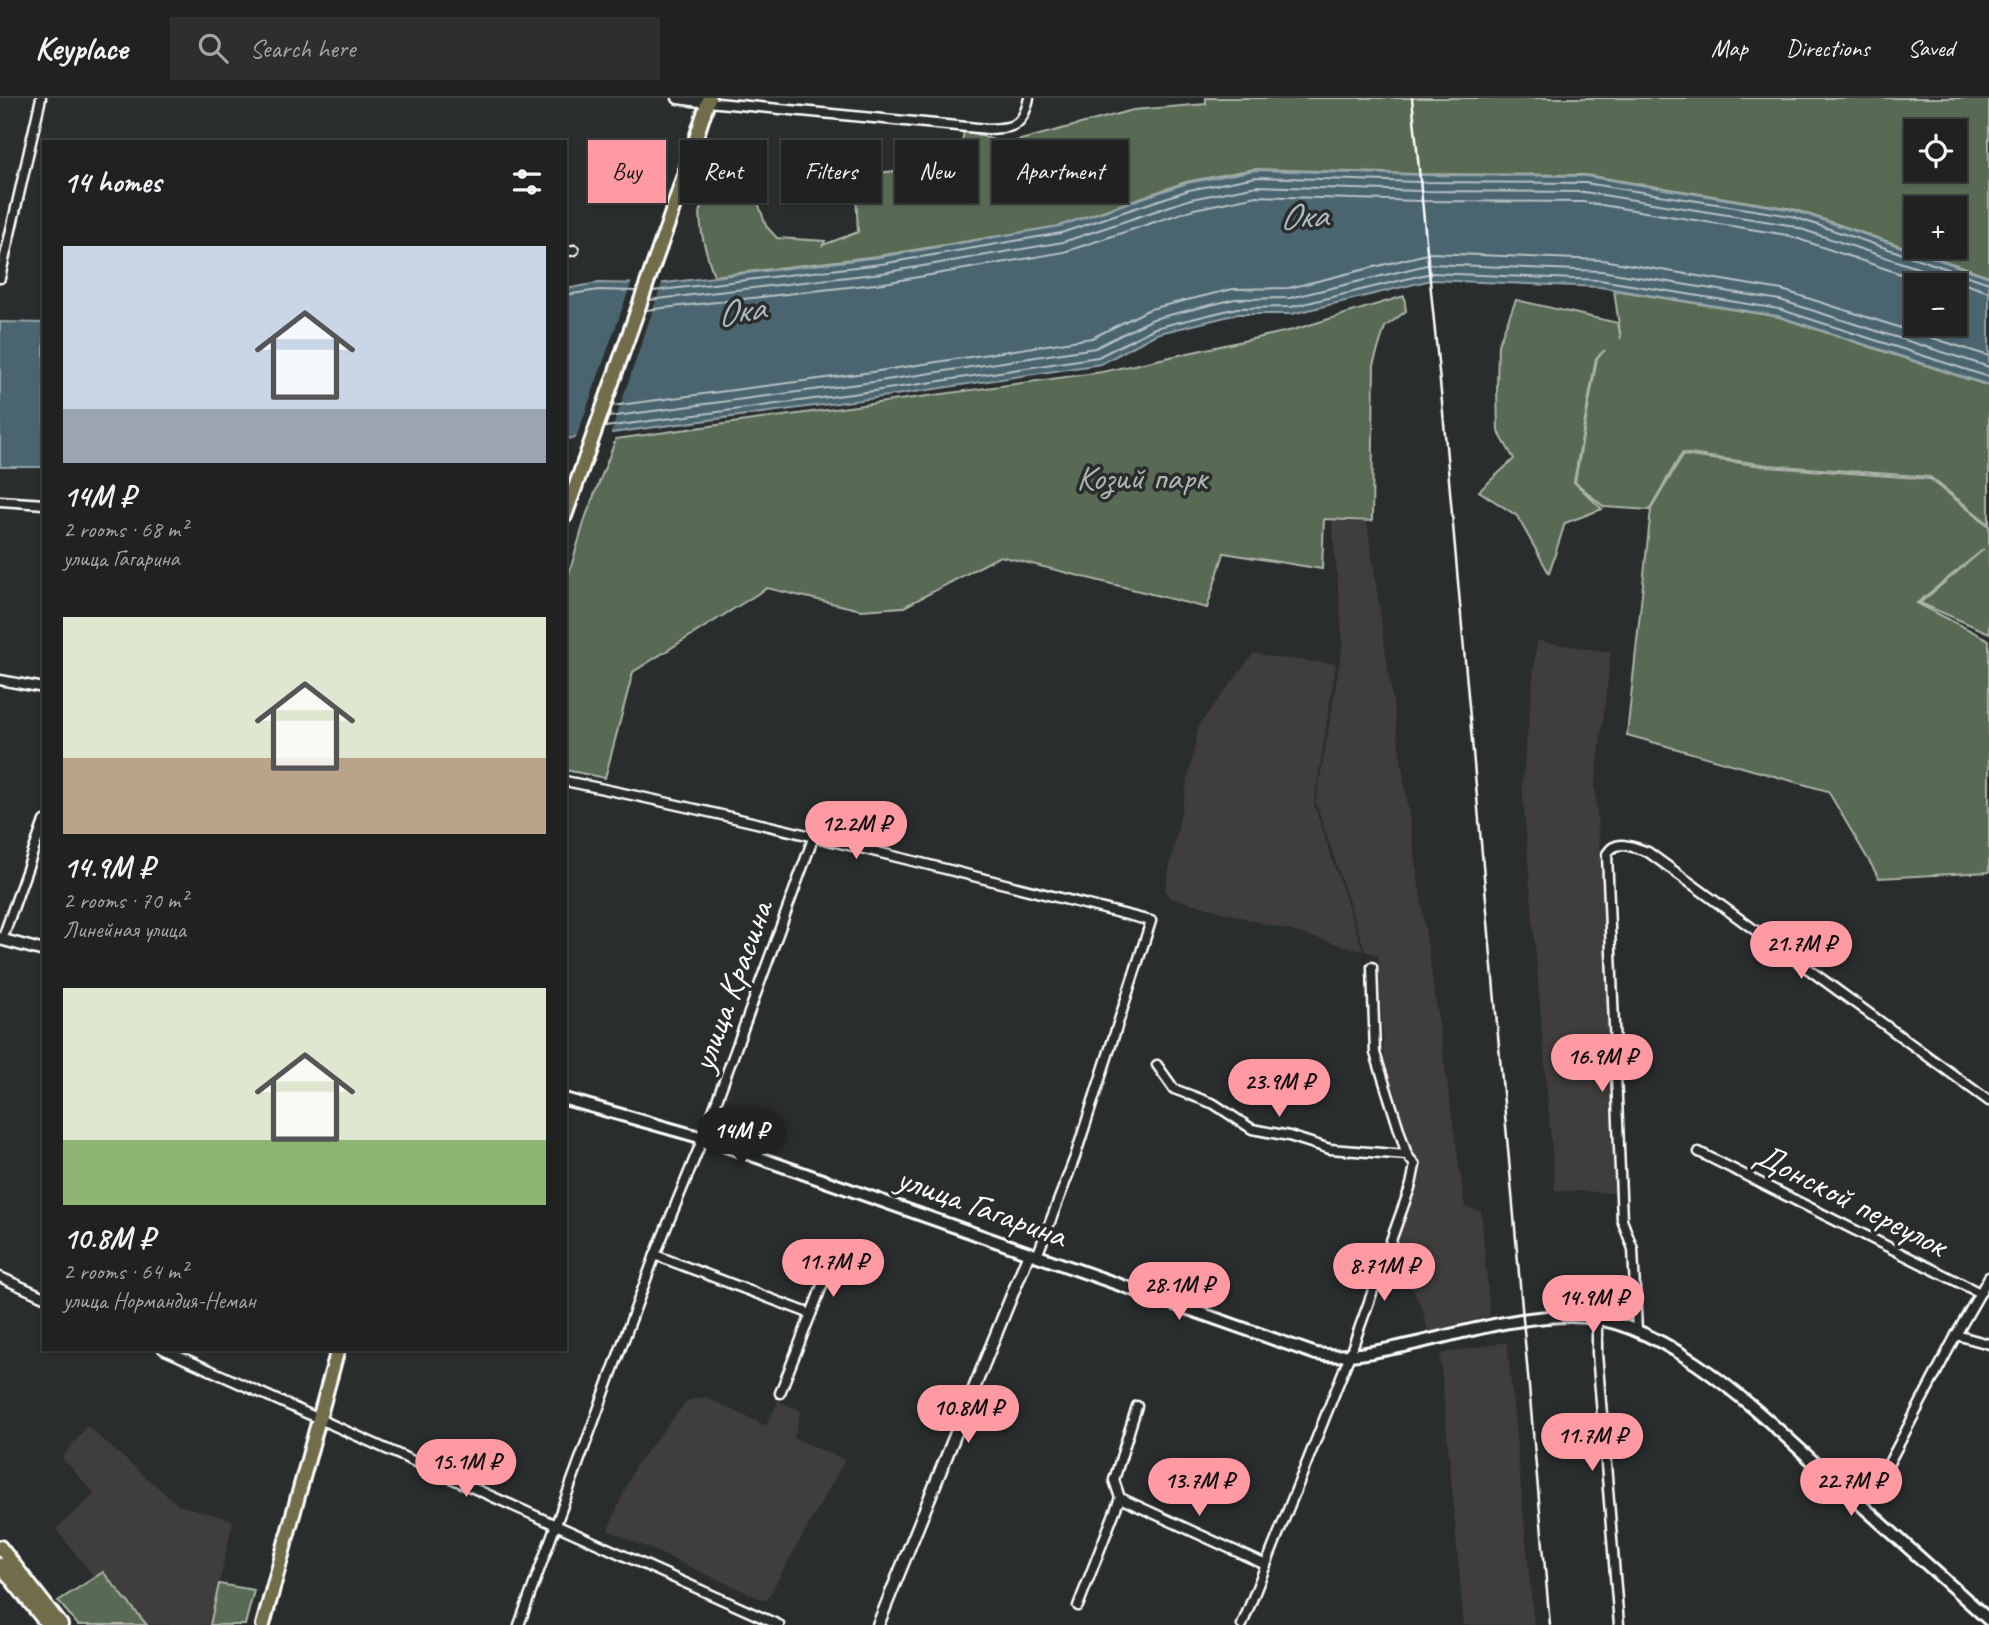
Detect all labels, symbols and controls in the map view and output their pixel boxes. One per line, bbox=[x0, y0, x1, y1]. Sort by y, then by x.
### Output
search box bbox=[170, 17, 660, 80]
text: Keyplace bbox=[35, 27, 128, 69]
icon: search bbox=[194, 29, 232, 67]
text: Search here bbox=[250, 32, 356, 65]
text: Map bbox=[1711, 33, 1748, 63]
text: Directions bbox=[1786, 33, 1869, 63]
text: Saved bbox=[1907, 33, 1954, 63]
map controls bbox=[1904, 119, 1967, 336]
button: locate bbox=[1904, 119, 1967, 182]
chip: Buy bbox=[588, 140, 666, 203]
chip: Rent bbox=[680, 140, 767, 203]
chip: Filters bbox=[781, 140, 881, 203]
chip: New bbox=[895, 140, 978, 203]
chip: Apartment bbox=[992, 140, 1128, 203]
text: 14 homes bbox=[63, 163, 161, 201]
icon: filters bbox=[508, 163, 546, 201]
water label: Ока bbox=[1278, 191, 1332, 240]
button: + bbox=[1904, 196, 1967, 259]
button: − bbox=[1904, 273, 1967, 336]
water label: Ока bbox=[712, 283, 772, 338]
icon: home bbox=[242, 292, 368, 418]
park label: Козий парк bbox=[1077, 455, 1210, 500]
text: 14M ₽ bbox=[63, 477, 135, 515]
text: 2 rooms · 68 m² bbox=[63, 515, 187, 544]
text: улица Гагарина bbox=[63, 544, 179, 573]
icon: home bbox=[242, 663, 368, 789]
pin: 12.2M ₽ bbox=[791, 802, 921, 861]
text: 12.2M ₽ bbox=[821, 809, 891, 838]
text: 14.9M ₽ bbox=[63, 848, 154, 886]
text: 2 rooms · 70 m² bbox=[63, 886, 187, 915]
street label: улица Красина bbox=[679, 893, 784, 1079]
text: Линейная улица bbox=[63, 915, 186, 944]
pin: 21.7M ₽ bbox=[1736, 922, 1866, 981]
text: 21.7M ₽ bbox=[1766, 929, 1836, 958]
icon: home bbox=[242, 1034, 368, 1160]
pin: 16.9M ₽ bbox=[1537, 1034, 1667, 1094]
text: 16.9M ₽ bbox=[1567, 1042, 1637, 1071]
pin: 23.9M ₽ bbox=[1214, 1060, 1344, 1119]
text: 23.9M ₽ bbox=[1244, 1067, 1314, 1096]
pin: 14M ₽ bbox=[692, 1108, 790, 1168]
text: 14M ₽ bbox=[714, 1116, 768, 1145]
street label: Донской переулок bbox=[1747, 1132, 1957, 1268]
street label: улица Гагарина bbox=[889, 1154, 1075, 1259]
text: 10.8M ₽ bbox=[63, 1219, 154, 1257]
pin: 11.7M ₽ bbox=[768, 1240, 898, 1299]
pin: 8.71M ₽ bbox=[1319, 1244, 1449, 1303]
text: 11.7M ₽ bbox=[798, 1247, 868, 1276]
text: 8.71M ₽ bbox=[1349, 1251, 1419, 1280]
text: 2 rooms · 64 m² bbox=[63, 1257, 187, 1286]
pin: 28.1M ₽ bbox=[1114, 1262, 1244, 1322]
text: 28.1M ₽ bbox=[1144, 1270, 1214, 1299]
pin: 14.9M ₽ bbox=[1528, 1276, 1658, 1335]
text: 14.9M ₽ bbox=[1558, 1283, 1628, 1312]
text: улица Нормандия-Неман bbox=[63, 1286, 255, 1315]
pin: 10.8M ₽ bbox=[903, 1386, 1033, 1445]
text: 10.8M ₽ bbox=[933, 1393, 1003, 1422]
pin: 11.7M ₽ bbox=[1527, 1414, 1657, 1473]
text: 11.7M ₽ bbox=[1557, 1421, 1627, 1450]
pin: 15.1M ₽ bbox=[401, 1440, 531, 1499]
text: 15.1M ₽ bbox=[431, 1447, 501, 1476]
pin: 13.7M ₽ bbox=[1134, 1458, 1264, 1518]
pin: 22.7M ₽ bbox=[1786, 1458, 1916, 1518]
text: 13.7M ₽ bbox=[1164, 1466, 1234, 1495]
text: 22.7M ₽ bbox=[1816, 1466, 1886, 1495]

